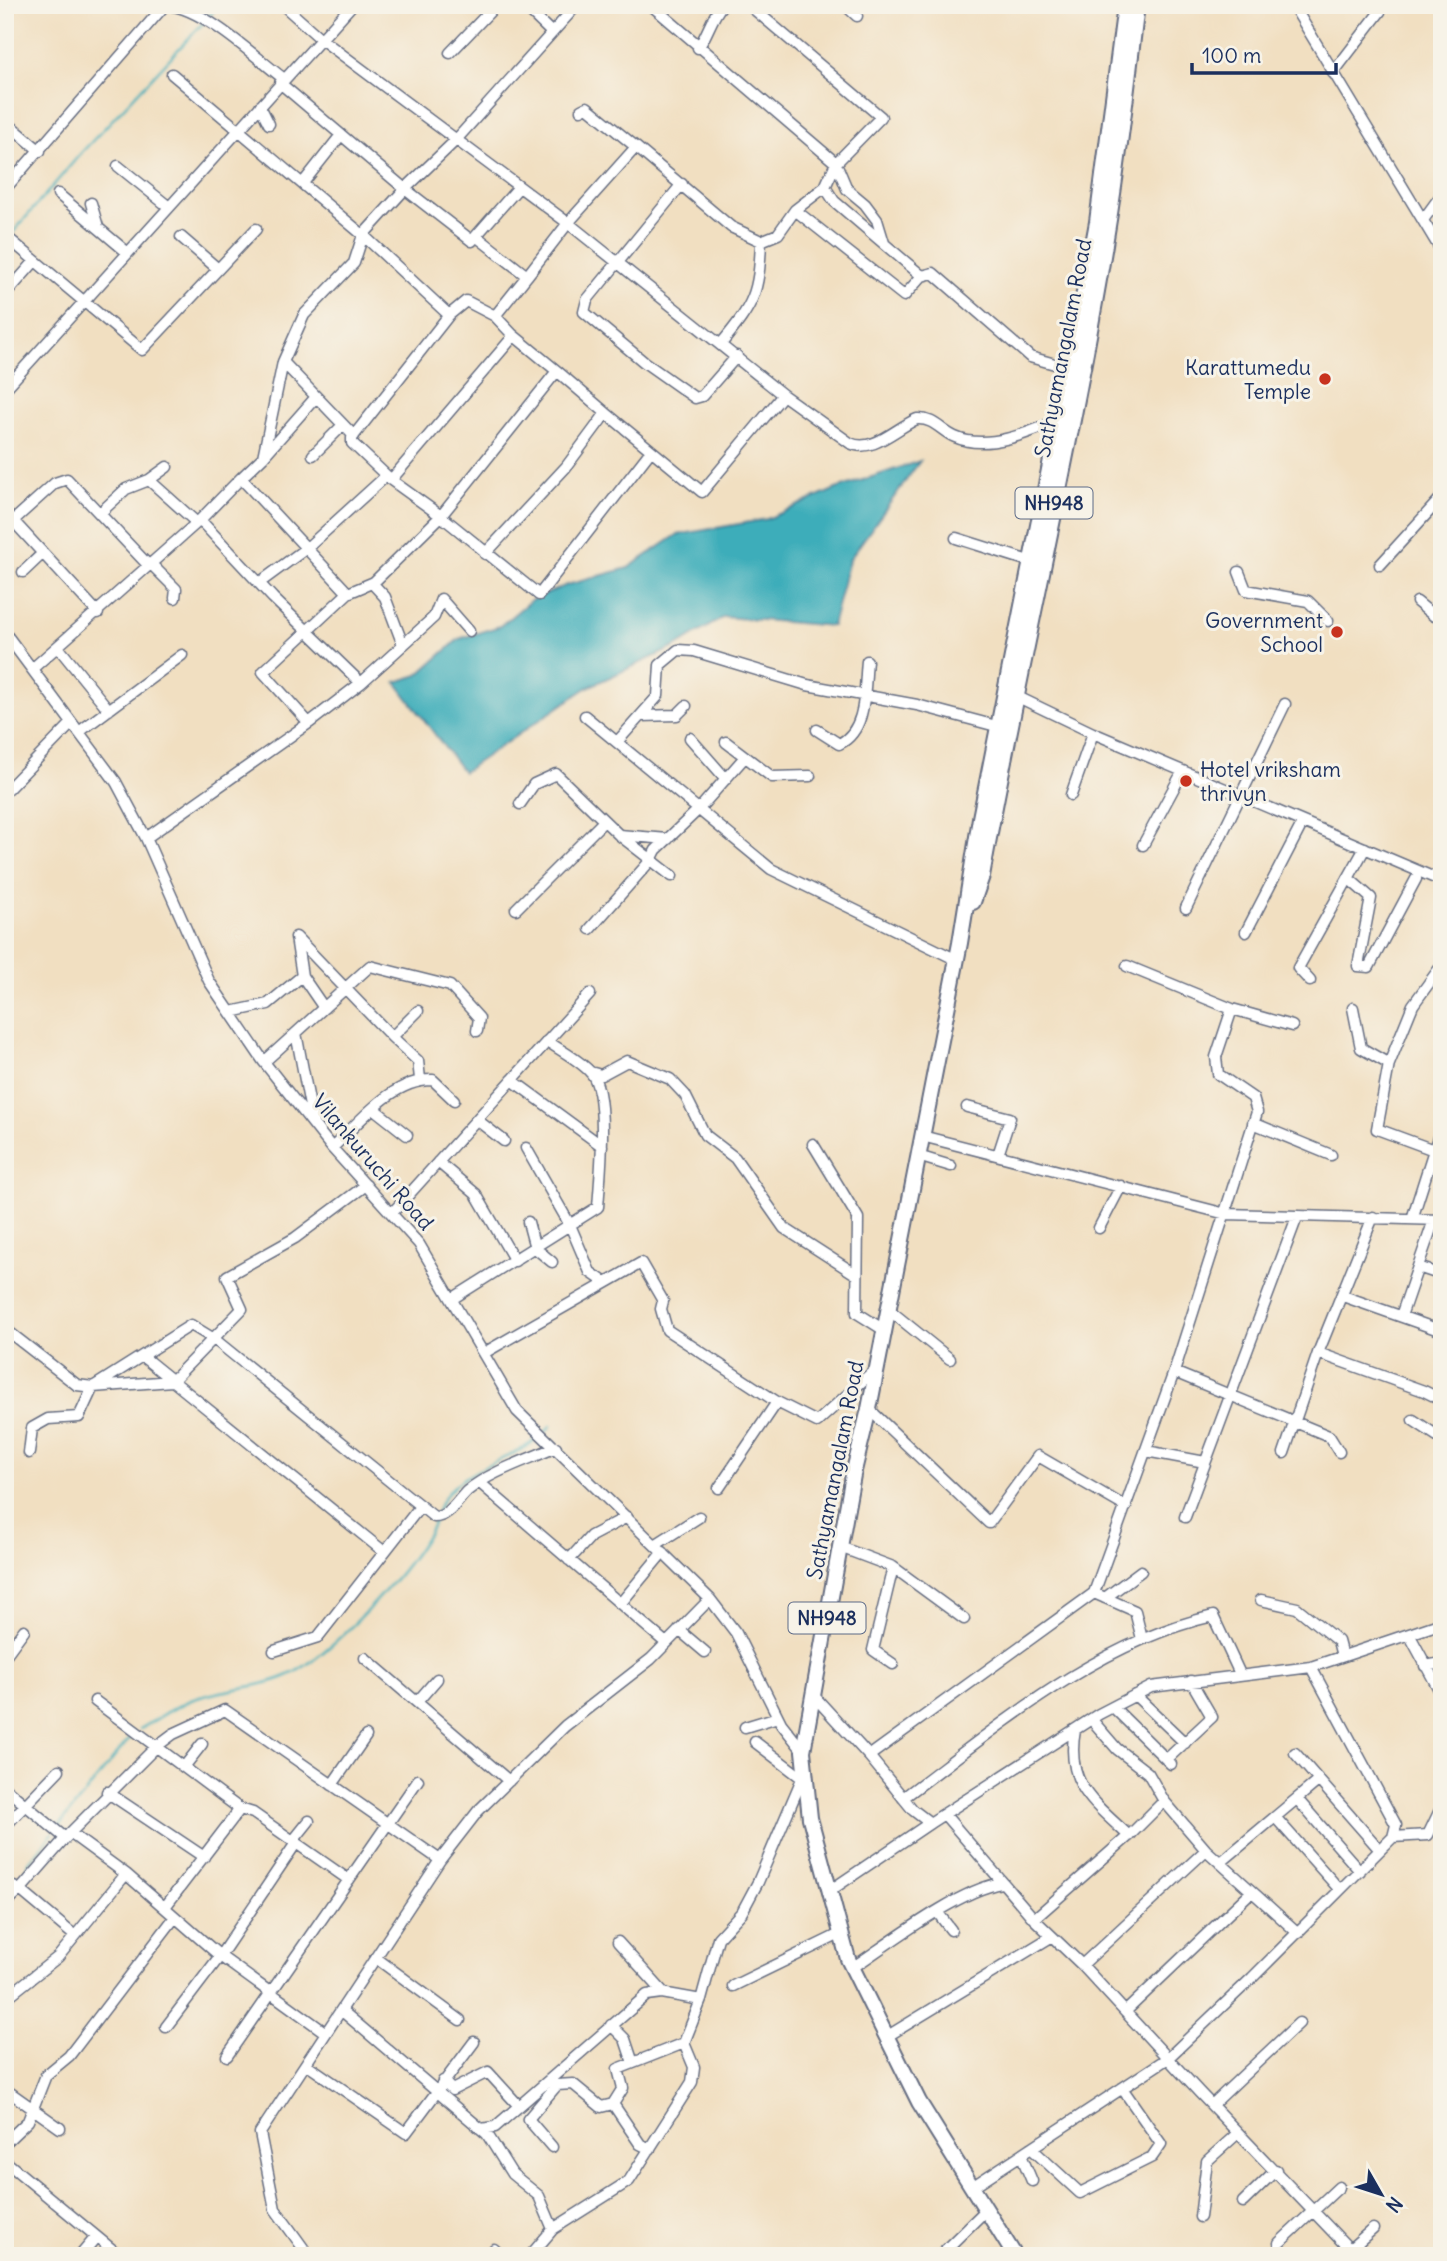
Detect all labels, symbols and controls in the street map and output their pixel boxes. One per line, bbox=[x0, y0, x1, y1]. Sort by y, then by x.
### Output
scale bar bbox=[1192, 32, 1335, 76]
text: 100 m bbox=[1202, 42, 1261, 69]
street label: Sathyamangalam Road bbox=[1029, 236, 1097, 460]
place label: Karattumedu Temple bbox=[1185, 354, 1311, 405]
marker: Karattumedu Temple bbox=[1317, 371, 1333, 387]
road number: NH948 bbox=[1016, 488, 1092, 518]
place label: Government School bbox=[1205, 607, 1323, 658]
marker: Government School bbox=[1329, 624, 1345, 640]
place label: Hotel vriksham thrivyn bbox=[1200, 756, 1341, 807]
marker: Hotel vriksham thrivyn bbox=[1178, 773, 1194, 789]
street label: Vilankuruchi Road bbox=[306, 1088, 440, 1236]
street label: Sathyamangalam Road bbox=[801, 1358, 869, 1582]
road number: NH948 bbox=[788, 1602, 866, 1634]
north arrow bbox=[1346, 2160, 1416, 2230]
text: N bbox=[1381, 2192, 1408, 2217]

